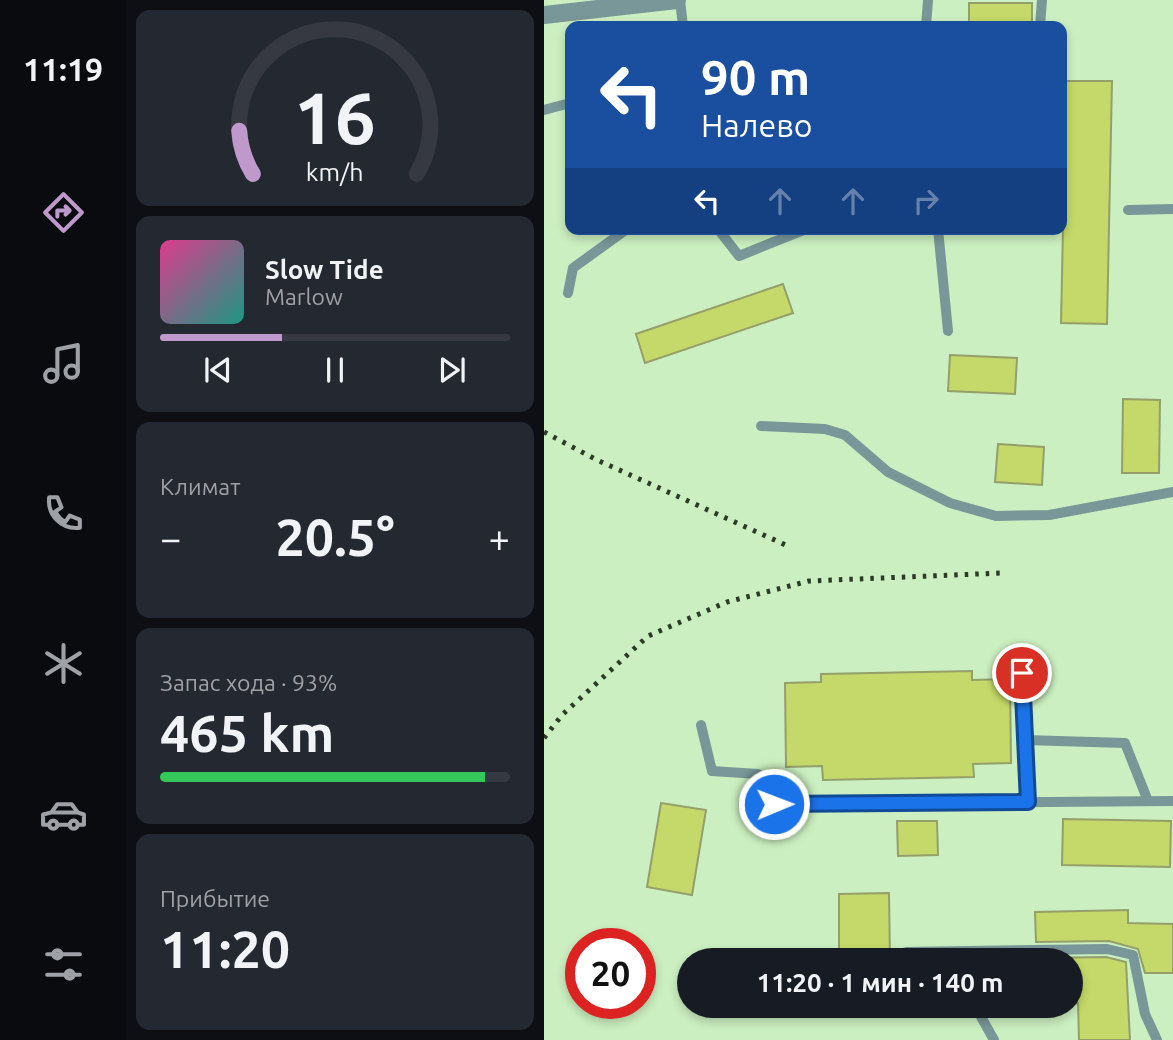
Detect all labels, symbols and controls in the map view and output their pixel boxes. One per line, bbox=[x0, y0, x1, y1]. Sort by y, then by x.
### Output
icon: left bbox=[586, 49, 677, 140]
text: 90 m bbox=[701, 49, 810, 104]
text: 11:19 bbox=[23, 51, 103, 87]
text: 16 bbox=[294, 76, 376, 158]
text: Налево bbox=[701, 107, 813, 143]
text: km/h bbox=[306, 158, 364, 186]
icon: left bbox=[688, 182, 726, 220]
icon: ahead bbox=[761, 182, 799, 220]
icon: ahead bbox=[834, 182, 872, 220]
icon: right bbox=[907, 182, 945, 220]
icon: directions bbox=[39, 188, 88, 237]
text: Slow Tide bbox=[265, 255, 384, 284]
text: Marlow bbox=[265, 284, 343, 309]
icon: music bbox=[39, 339, 88, 388]
icon: previous bbox=[199, 351, 237, 389]
icon: pause bbox=[316, 351, 354, 389]
icon: next bbox=[433, 351, 471, 389]
text: Климат bbox=[160, 474, 240, 499]
icon: phone bbox=[39, 489, 88, 538]
text: 20.5° bbox=[275, 508, 395, 566]
text: − bbox=[160, 517, 181, 559]
text: + bbox=[489, 517, 510, 559]
icon: climate bbox=[39, 639, 88, 688]
pin bbox=[992, 643, 1052, 703]
icon: arrive bbox=[1003, 654, 1041, 692]
text: Запас хода · 93% bbox=[160, 670, 337, 695]
text: 465 km bbox=[160, 704, 334, 762]
position arrow bbox=[737, 767, 811, 841]
icon: car bbox=[39, 790, 88, 839]
text: Прибытие bbox=[160, 886, 270, 911]
text: 11:20 bbox=[160, 920, 290, 978]
speed limit sign: 20 bbox=[565, 928, 656, 1019]
icon: filters bbox=[39, 940, 88, 989]
text: 11:20 · 1 мин · 140 m bbox=[757, 968, 1003, 997]

